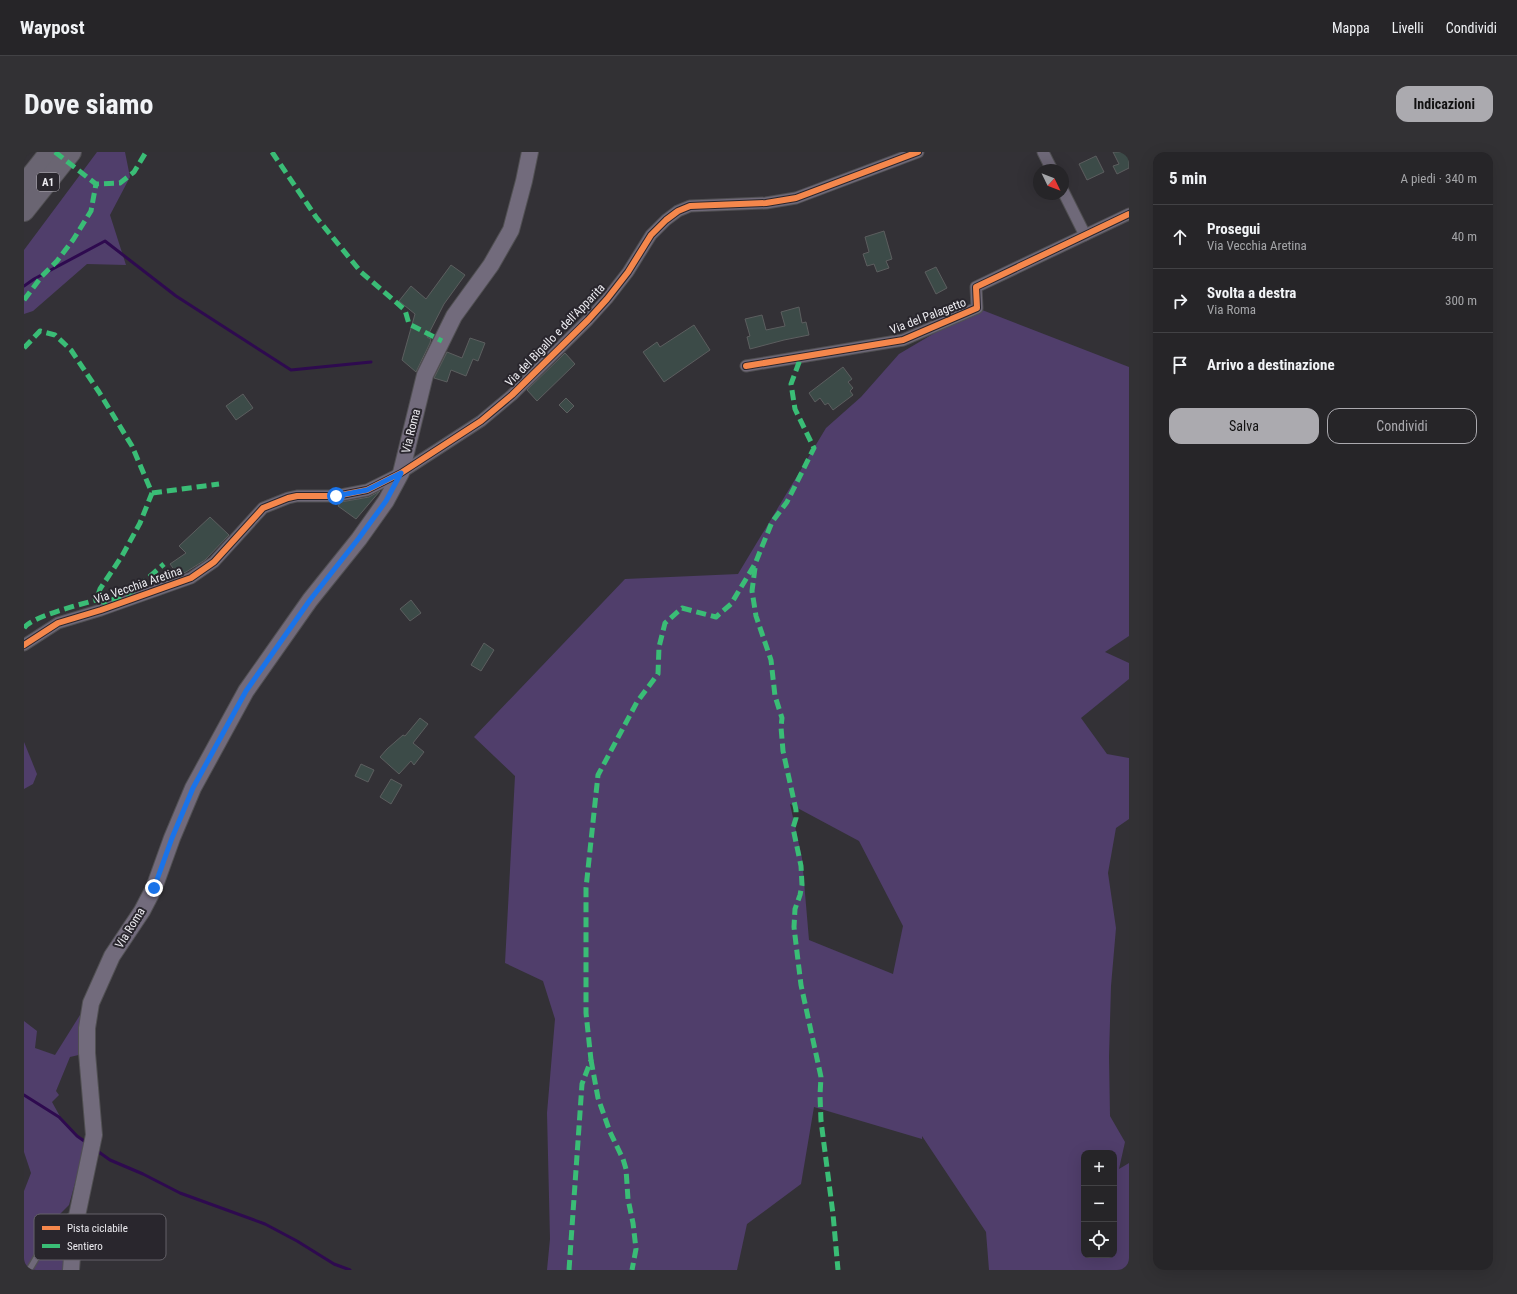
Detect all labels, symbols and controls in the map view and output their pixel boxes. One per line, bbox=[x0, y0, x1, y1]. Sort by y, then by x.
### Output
text: Waypost bbox=[20, 16, 85, 39]
text: Mappa bbox=[1332, 20, 1370, 36]
text: Livelli bbox=[1392, 20, 1424, 36]
text: Condividi bbox=[1446, 20, 1497, 36]
button: Indicazioni bbox=[1396, 86, 1493, 122]
text: Dove siamo bbox=[24, 88, 153, 121]
north arrow bbox=[1033, 164, 1069, 200]
text: 5 min bbox=[1169, 168, 1207, 188]
text: A piedi · 340 m bbox=[1400, 171, 1477, 186]
road number: A1 bbox=[37, 173, 59, 191]
text: Prosegui bbox=[1207, 220, 1260, 238]
icon: ahead bbox=[1169, 226, 1191, 248]
text: 40 m bbox=[1451, 229, 1477, 244]
text: Via Vecchia Aretina bbox=[1207, 238, 1307, 253]
street label: Via del Bigallo e dell'Apparita bbox=[502, 281, 608, 389]
text: Svolta a destra bbox=[1207, 284, 1296, 302]
icon: right bbox=[1169, 290, 1191, 312]
text: 300 m bbox=[1445, 293, 1477, 308]
street label: Via del Palagetto bbox=[888, 295, 968, 337]
text: Via Roma bbox=[1207, 302, 1256, 317]
icon: arrive bbox=[1169, 354, 1191, 376]
text: Arrivo a destinazione bbox=[1207, 356, 1335, 374]
street label: Via Roma bbox=[399, 407, 423, 455]
button: Salva bbox=[1169, 408, 1319, 444]
button: Condividi bbox=[1327, 408, 1477, 444]
route start bbox=[327, 487, 345, 505]
street label: Via Vecchia Aretina bbox=[92, 563, 184, 607]
route end bbox=[145, 879, 163, 897]
street label: Via Roma bbox=[112, 905, 148, 951]
map controls bbox=[1081, 1150, 1117, 1258]
button: + bbox=[1081, 1150, 1117, 1186]
button: − bbox=[1081, 1186, 1117, 1222]
legend bbox=[34, 1214, 166, 1260]
text: Pista ciclabile bbox=[67, 1222, 128, 1235]
button: locate bbox=[1081, 1222, 1117, 1258]
text: Sentiero bbox=[67, 1240, 103, 1253]

